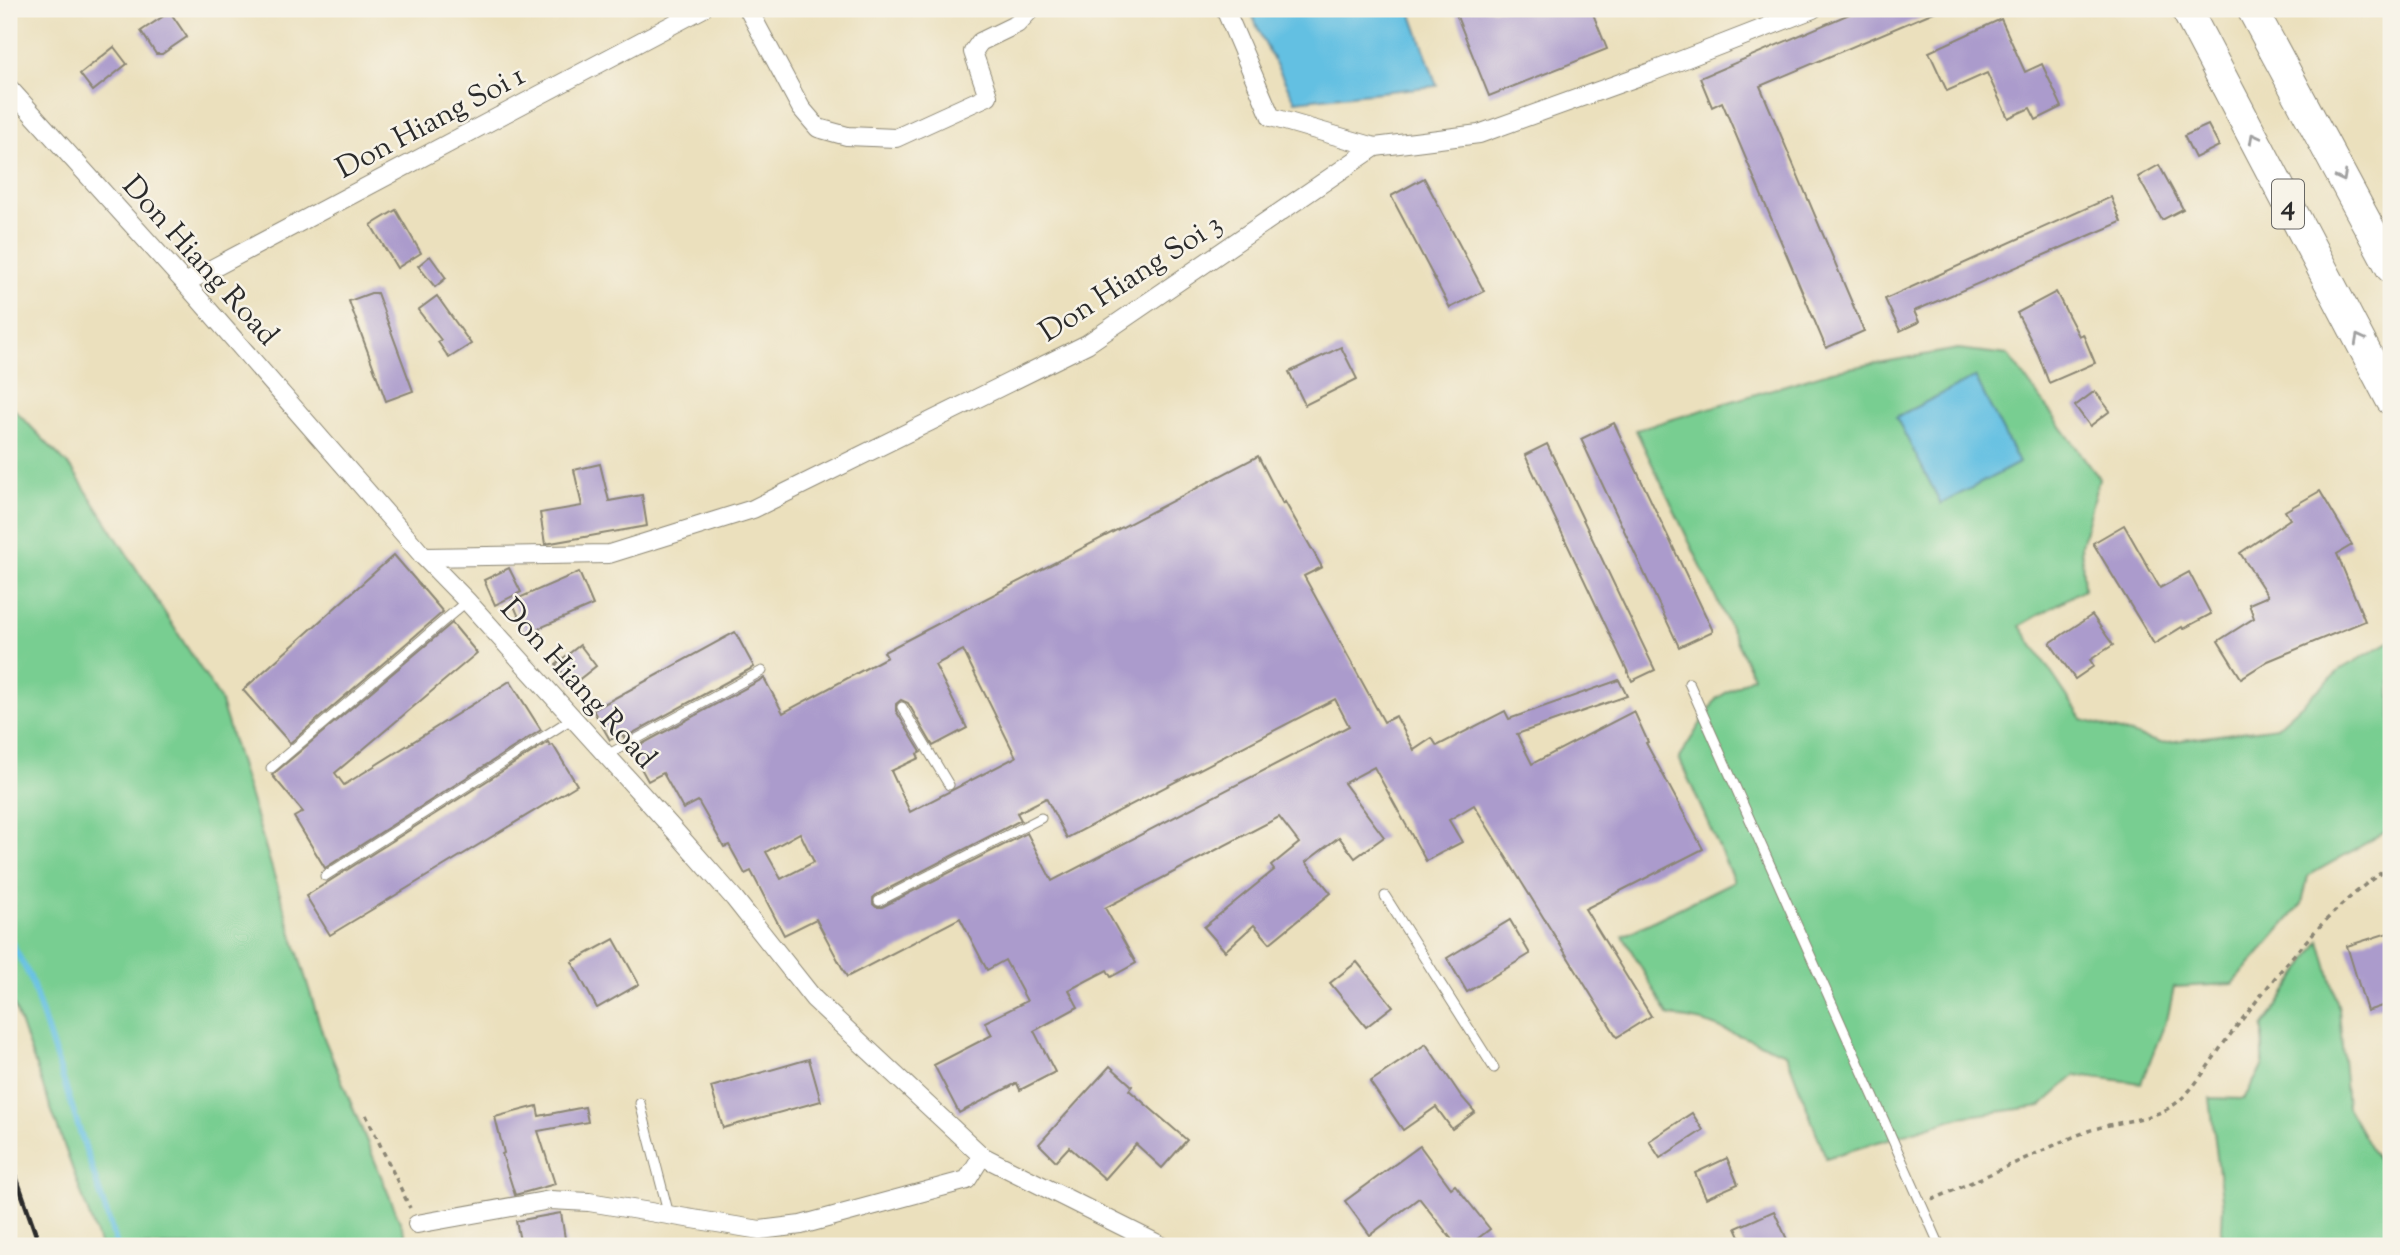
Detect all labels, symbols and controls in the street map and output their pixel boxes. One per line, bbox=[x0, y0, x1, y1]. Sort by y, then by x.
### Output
street label: Don Hiang Soi 1 bbox=[329, 55, 533, 191]
one-way arrow bbox=[2248, 133, 2262, 145]
street label: Don Hiang Road bbox=[111, 167, 288, 356]
one-way arrow bbox=[2334, 170, 2347, 182]
road number: 4 bbox=[2272, 180, 2304, 228]
street label: Don Hiang Soi 3 bbox=[1032, 204, 1231, 354]
one-way arrow bbox=[2354, 334, 2368, 346]
street label: Don Hiang Road bbox=[489, 590, 666, 779]

